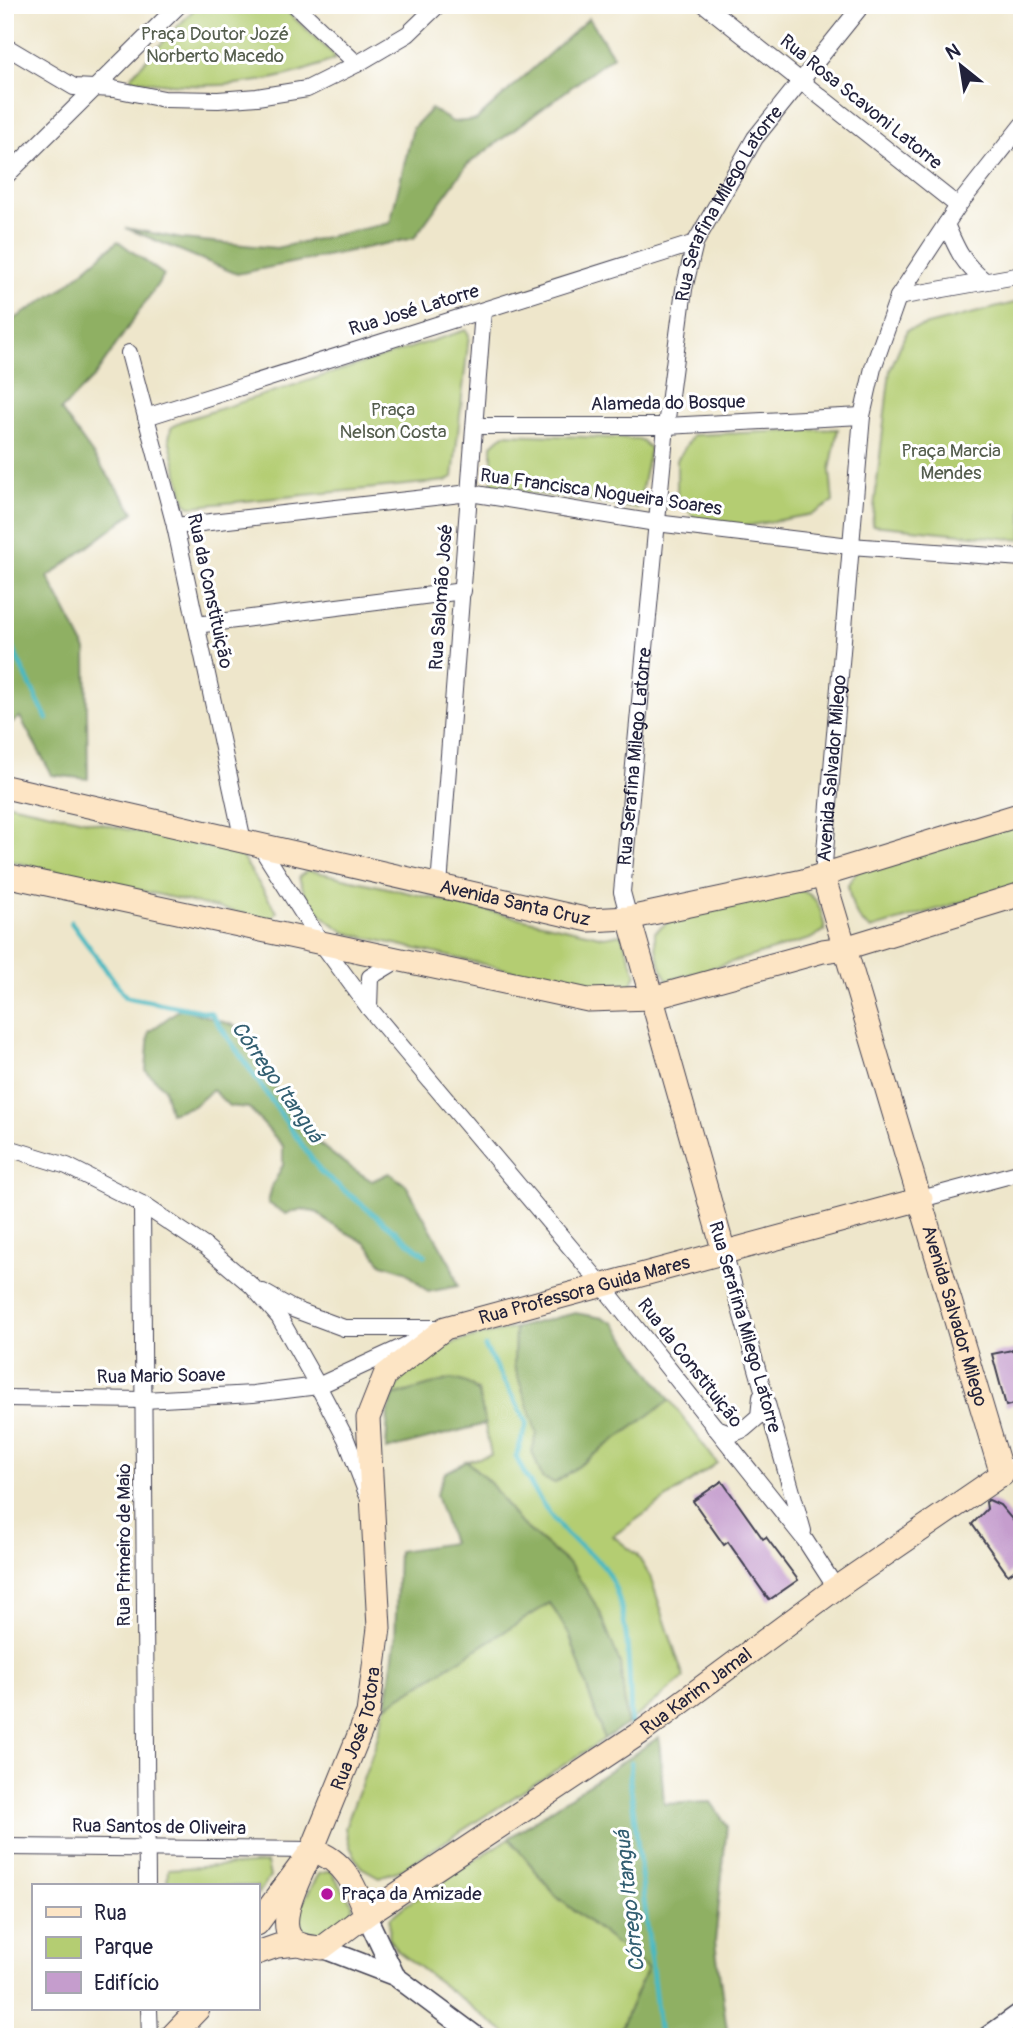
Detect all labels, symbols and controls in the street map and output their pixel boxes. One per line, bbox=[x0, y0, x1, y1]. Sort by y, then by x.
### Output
park label: Praça Doutor Jozé Norberto Macedo bbox=[141, 22, 289, 68]
street label: Rua Rosa Scavoni Latorre bbox=[775, 29, 948, 175]
north arrow bbox=[926, 32, 996, 102]
text: N bbox=[941, 38, 965, 66]
street label: Rua Serafina Milego Latorre bbox=[670, 100, 789, 303]
street label: Rua José Latorre bbox=[346, 279, 483, 341]
street label: Alameda do Bosque bbox=[590, 390, 746, 416]
park label: Praça Nelson Costa bbox=[339, 398, 447, 444]
park label: Praça Marcia Mendes bbox=[901, 439, 1001, 485]
street label: Rua Francisca Nogueira Soares bbox=[479, 463, 724, 521]
street label: Rua da Constituição bbox=[182, 511, 238, 671]
street label: Rua Salomão José bbox=[424, 523, 458, 671]
street label: Rua Serafina Milego Latorre bbox=[613, 646, 657, 867]
street label: Avenida Salvador Milego bbox=[812, 674, 852, 863]
street label: Avenida Santa Cruz bbox=[437, 874, 593, 932]
water label: Córrego Itanguá bbox=[225, 1016, 329, 1149]
street label: Rua Serafina Milego Latorre bbox=[703, 1219, 787, 1436]
street label: Avenida Salvador Milego bbox=[916, 1222, 993, 1409]
street label: Rua Professora Guida Mares bbox=[476, 1250, 693, 1330]
street label: Rua da Constituição bbox=[632, 1293, 748, 1433]
street label: Rua Mario Soave bbox=[97, 1363, 226, 1389]
street label: Rua Primeiro de Maio bbox=[112, 1464, 136, 1626]
street label: Rua Karim Jamal bbox=[636, 1642, 757, 1741]
street label: Rua José Totora bbox=[326, 1665, 386, 1794]
street label: Rua Santos de Oliveira bbox=[72, 1813, 247, 1841]
water label: Córrego Itanguá bbox=[609, 1828, 651, 1973]
place label: Praça da Amizade bbox=[341, 1882, 482, 1906]
legend bbox=[32, 1884, 259, 2010]
marker: Praça da Amizade bbox=[319, 1886, 335, 1902]
text: Rua bbox=[94, 1900, 127, 1927]
text: Parque bbox=[94, 1934, 153, 1961]
text: Edifício bbox=[94, 1970, 159, 1997]

